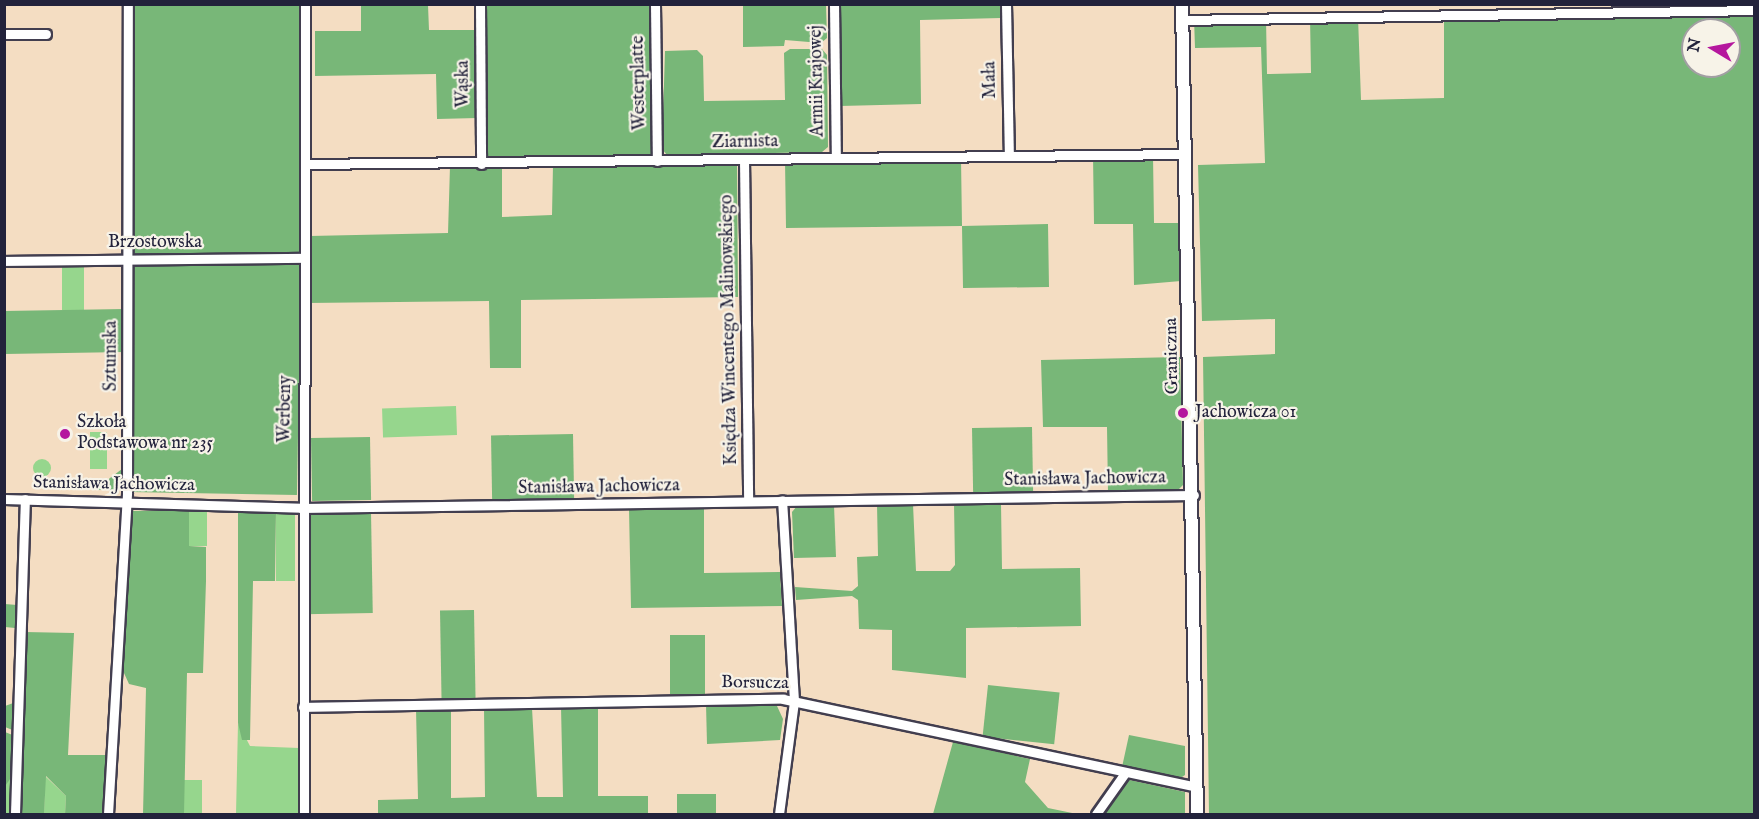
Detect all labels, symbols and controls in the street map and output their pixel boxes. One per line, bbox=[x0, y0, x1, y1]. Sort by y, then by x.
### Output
north arrow bbox=[1681, 18, 1741, 78]
street label: Armii Krajowej bbox=[806, 25, 830, 137]
street label: Westerplatte bbox=[628, 35, 652, 131]
text: N bbox=[1684, 37, 1706, 54]
street label: Wąska bbox=[453, 60, 475, 108]
street label: Mała bbox=[980, 61, 1002, 99]
street label: Ziarnista bbox=[712, 132, 778, 154]
street label: Księdza Wincentego Malinowskiego bbox=[717, 195, 743, 465]
street label: Brzostowska bbox=[108, 232, 202, 254]
street label: Graniczna bbox=[1162, 318, 1184, 394]
street label: Sztumska bbox=[101, 321, 123, 391]
street label: Werbeny bbox=[275, 375, 297, 443]
place label: Jachowicza 01 bbox=[1195, 402, 1296, 424]
marker: Jachowicza 01 bbox=[1176, 406, 1190, 420]
place label: Szkoła Podstawowa nr 235 bbox=[77, 413, 213, 456]
marker: Szkoła Podstawowa nr 235 bbox=[58, 427, 72, 441]
street label: Stanisława Jachowicza bbox=[1004, 468, 1166, 492]
street label: Stanisława Jachowicza bbox=[33, 473, 195, 497]
street label: Stanisława Jachowicza bbox=[518, 476, 680, 500]
street label: Borsucza bbox=[721, 673, 789, 695]

